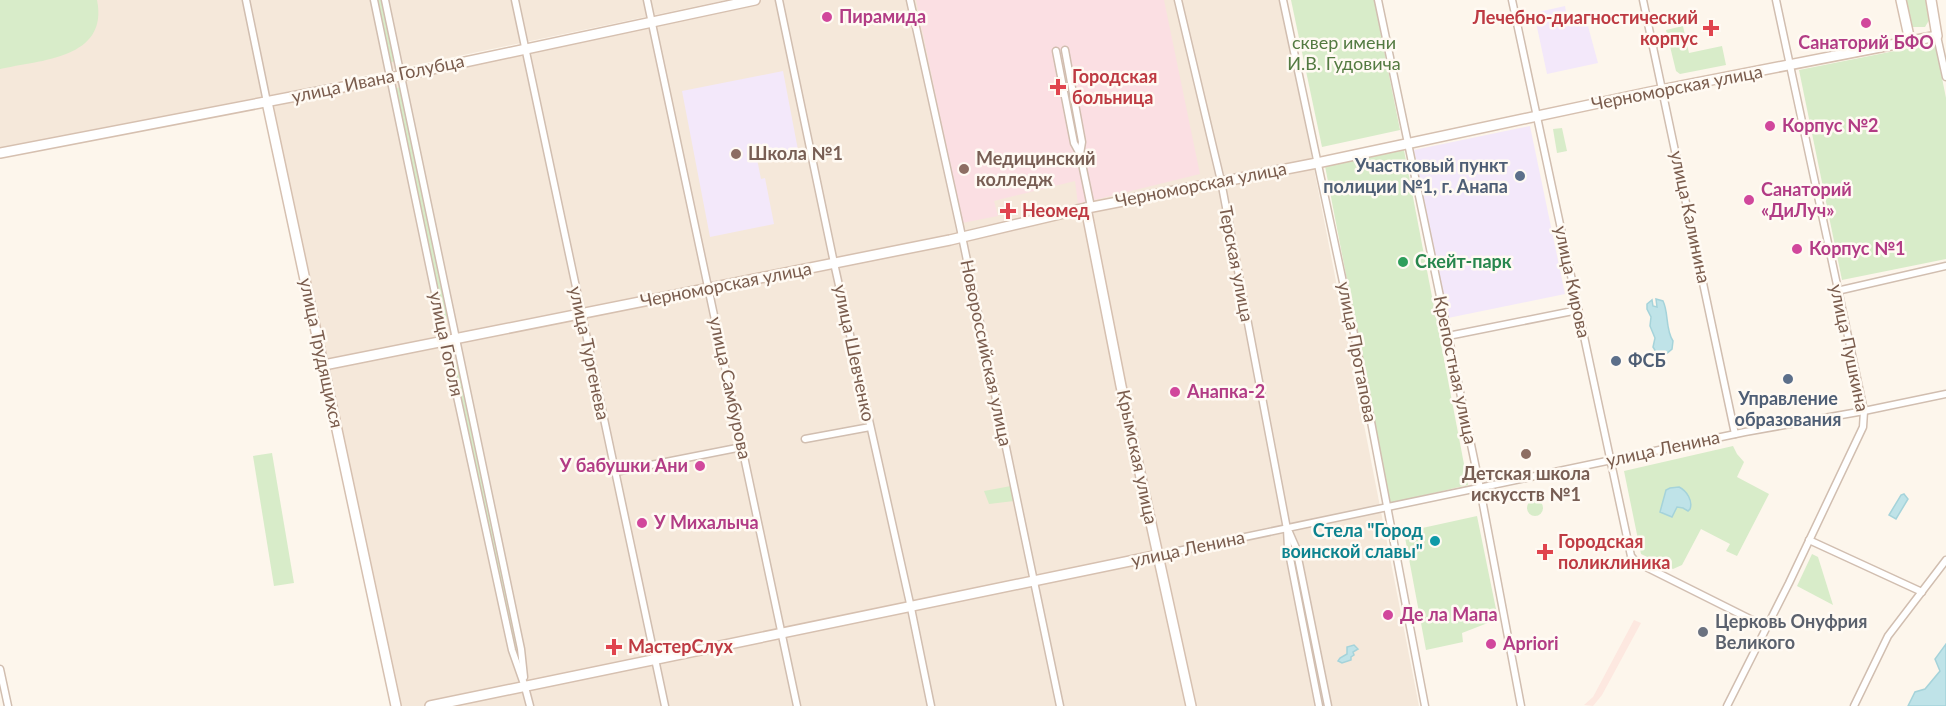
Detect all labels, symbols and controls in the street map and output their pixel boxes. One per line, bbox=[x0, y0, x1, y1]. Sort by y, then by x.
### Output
place label: Пирамида bbox=[839, 5, 926, 27]
place label: Лечебно-диагностический корпус bbox=[1472, 6, 1698, 49]
marker: Пирамида bbox=[820, 10, 834, 24]
marker: Санаторий БФО bbox=[1859, 16, 1873, 30]
marker: Лечебно-диагностический корпус bbox=[1702, 19, 1720, 37]
park label: сквер имени И.В. Гудовича bbox=[1287, 31, 1401, 74]
place label: Санаторий БФО bbox=[1798, 31, 1934, 53]
street label: улица Ивана Голубца bbox=[290, 49, 466, 107]
street label: Черноморская улица bbox=[1589, 60, 1764, 114]
place label: Городская больница bbox=[1072, 65, 1157, 108]
marker: Городская больница bbox=[1049, 78, 1067, 96]
place label: Корпус №2 bbox=[1782, 114, 1879, 136]
marker: Корпус №2 bbox=[1763, 119, 1777, 133]
place label: Школа №1 bbox=[748, 142, 843, 164]
marker: Школа №1 bbox=[729, 147, 743, 161]
place label: Медицинский колледж bbox=[976, 147, 1096, 190]
street label: улица Калинина bbox=[1666, 148, 1716, 285]
place label: Участковый пункт полиции №1, г. Анапа bbox=[1323, 154, 1509, 197]
street label: Черноморская улица bbox=[1113, 157, 1288, 211]
marker: Медицинский колледж bbox=[957, 162, 971, 176]
marker: Участковый пункт полиции №1, г. Анапа bbox=[1513, 169, 1527, 183]
place label: Санаторий «ДиЛуч» bbox=[1761, 178, 1852, 221]
marker: Санаторий «ДиЛуч» bbox=[1742, 193, 1756, 207]
place label: Неомед bbox=[1022, 199, 1090, 221]
marker: Неомед bbox=[999, 202, 1017, 220]
street label: Терская улица bbox=[1215, 204, 1259, 324]
street label: улица Кирова bbox=[1550, 224, 1596, 340]
place label: Корпус №1 bbox=[1809, 237, 1906, 259]
marker: Корпус №1 bbox=[1790, 242, 1804, 256]
place label: Скейт-парк bbox=[1415, 250, 1512, 272]
marker: Скейт-парк bbox=[1396, 255, 1410, 269]
street label: Черноморская улица bbox=[638, 257, 813, 311]
street label: Новороссийская улица bbox=[956, 257, 1018, 448]
street label: улица Трудящихся bbox=[295, 276, 349, 430]
street label: улица Протапова bbox=[1334, 280, 1382, 424]
street label: улица Шевченко bbox=[830, 282, 880, 423]
street label: улица Пушкина bbox=[1826, 282, 1874, 413]
street label: улица Тургенева bbox=[565, 284, 615, 422]
street label: улица Гоголя bbox=[425, 289, 469, 398]
street label: Крепостная улица bbox=[1429, 294, 1482, 446]
street label: улица Самбурова bbox=[705, 315, 757, 461]
place label: ФСБ bbox=[1628, 349, 1666, 371]
marker: ФСБ bbox=[1609, 354, 1623, 368]
marker: Управление образования bbox=[1781, 372, 1795, 386]
place label: Анапка-2 bbox=[1186, 380, 1265, 402]
marker: Анапка-2 bbox=[1168, 385, 1182, 399]
street label: Крымская улица bbox=[1113, 387, 1163, 526]
place label: Управление образования bbox=[1735, 387, 1841, 430]
street label: улица Ленина bbox=[1604, 425, 1722, 471]
marker: Детская школа искусcтв №1 bbox=[1519, 447, 1533, 461]
place label: У бабушки Ани bbox=[559, 454, 688, 476]
marker: У бабушки Ани bbox=[693, 459, 707, 473]
place label: Детская школа искусcтв №1 bbox=[1462, 462, 1590, 505]
place label: У Михалыча bbox=[653, 511, 759, 533]
marker: У Михалыча bbox=[635, 516, 649, 530]
place label: Стела "Город воинской славы" bbox=[1281, 519, 1424, 562]
street label: улица Ленина bbox=[1129, 525, 1247, 571]
place label: Городская поликлиника bbox=[1558, 530, 1670, 573]
marker: Стела "Город воинской славы" bbox=[1428, 534, 1442, 548]
marker: Городская поликлиника bbox=[1536, 543, 1554, 561]
place label: Де ла Мапа bbox=[1400, 603, 1498, 625]
marker: Де ла Мапа bbox=[1381, 608, 1395, 622]
place label: Церковь Онуфрия Великого bbox=[1715, 610, 1867, 653]
marker: Церковь Онуфрия Великого bbox=[1696, 625, 1710, 639]
place label: Apriori bbox=[1502, 632, 1559, 654]
place label: МастерСлух bbox=[628, 635, 734, 657]
marker: Apriori bbox=[1484, 637, 1498, 651]
marker: МастерСлух bbox=[605, 638, 623, 656]

